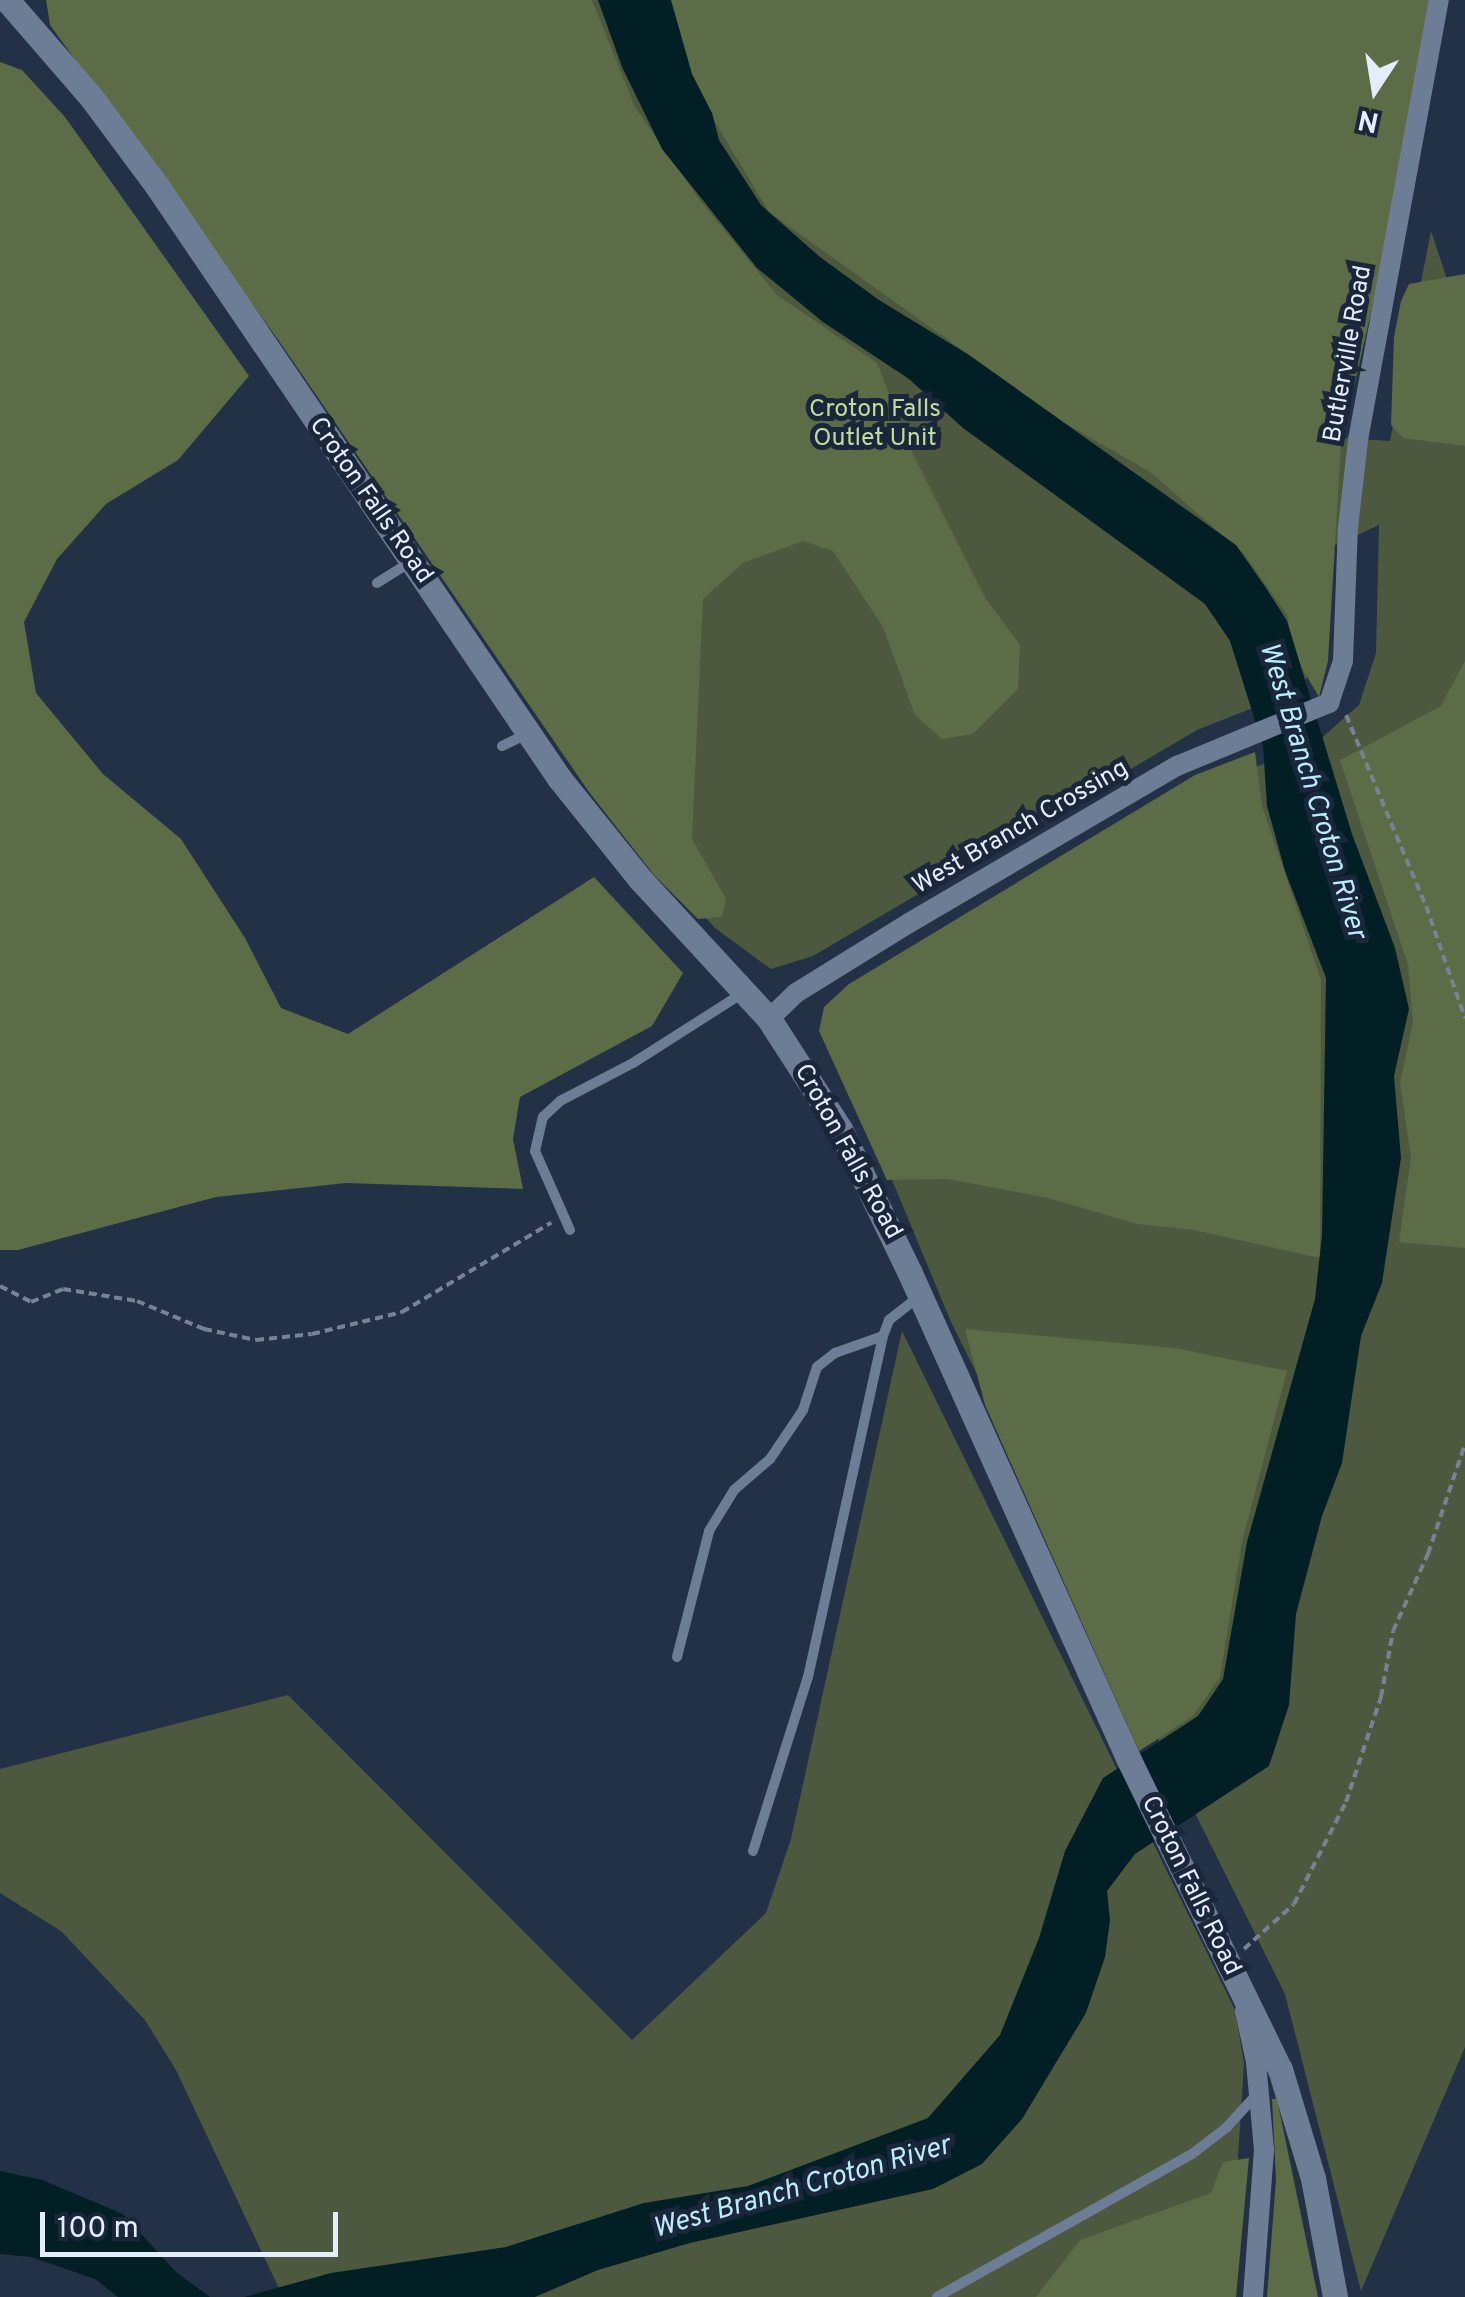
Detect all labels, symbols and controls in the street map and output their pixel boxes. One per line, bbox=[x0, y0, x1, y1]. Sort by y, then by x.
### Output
north arrow bbox=[1325, 40, 1425, 140]
text: N bbox=[1355, 100, 1382, 139]
street label: Butlerville Road bbox=[1319, 263, 1379, 445]
park label: Croton Falls Outlet Unit bbox=[809, 396, 941, 455]
street label: Croton Falls Road bbox=[302, 412, 438, 590]
water label: West Branch Croton River bbox=[1251, 639, 1373, 943]
street label: West Branch Crossing bbox=[908, 754, 1134, 902]
street label: Croton Falls Road bbox=[786, 1059, 908, 1245]
street label: Croton Falls Road bbox=[1134, 1791, 1246, 1981]
water label: West Branch Croton River bbox=[649, 2129, 955, 2247]
scale bar bbox=[45, 2192, 342, 2254]
text: 100 m bbox=[57, 2211, 139, 2248]

